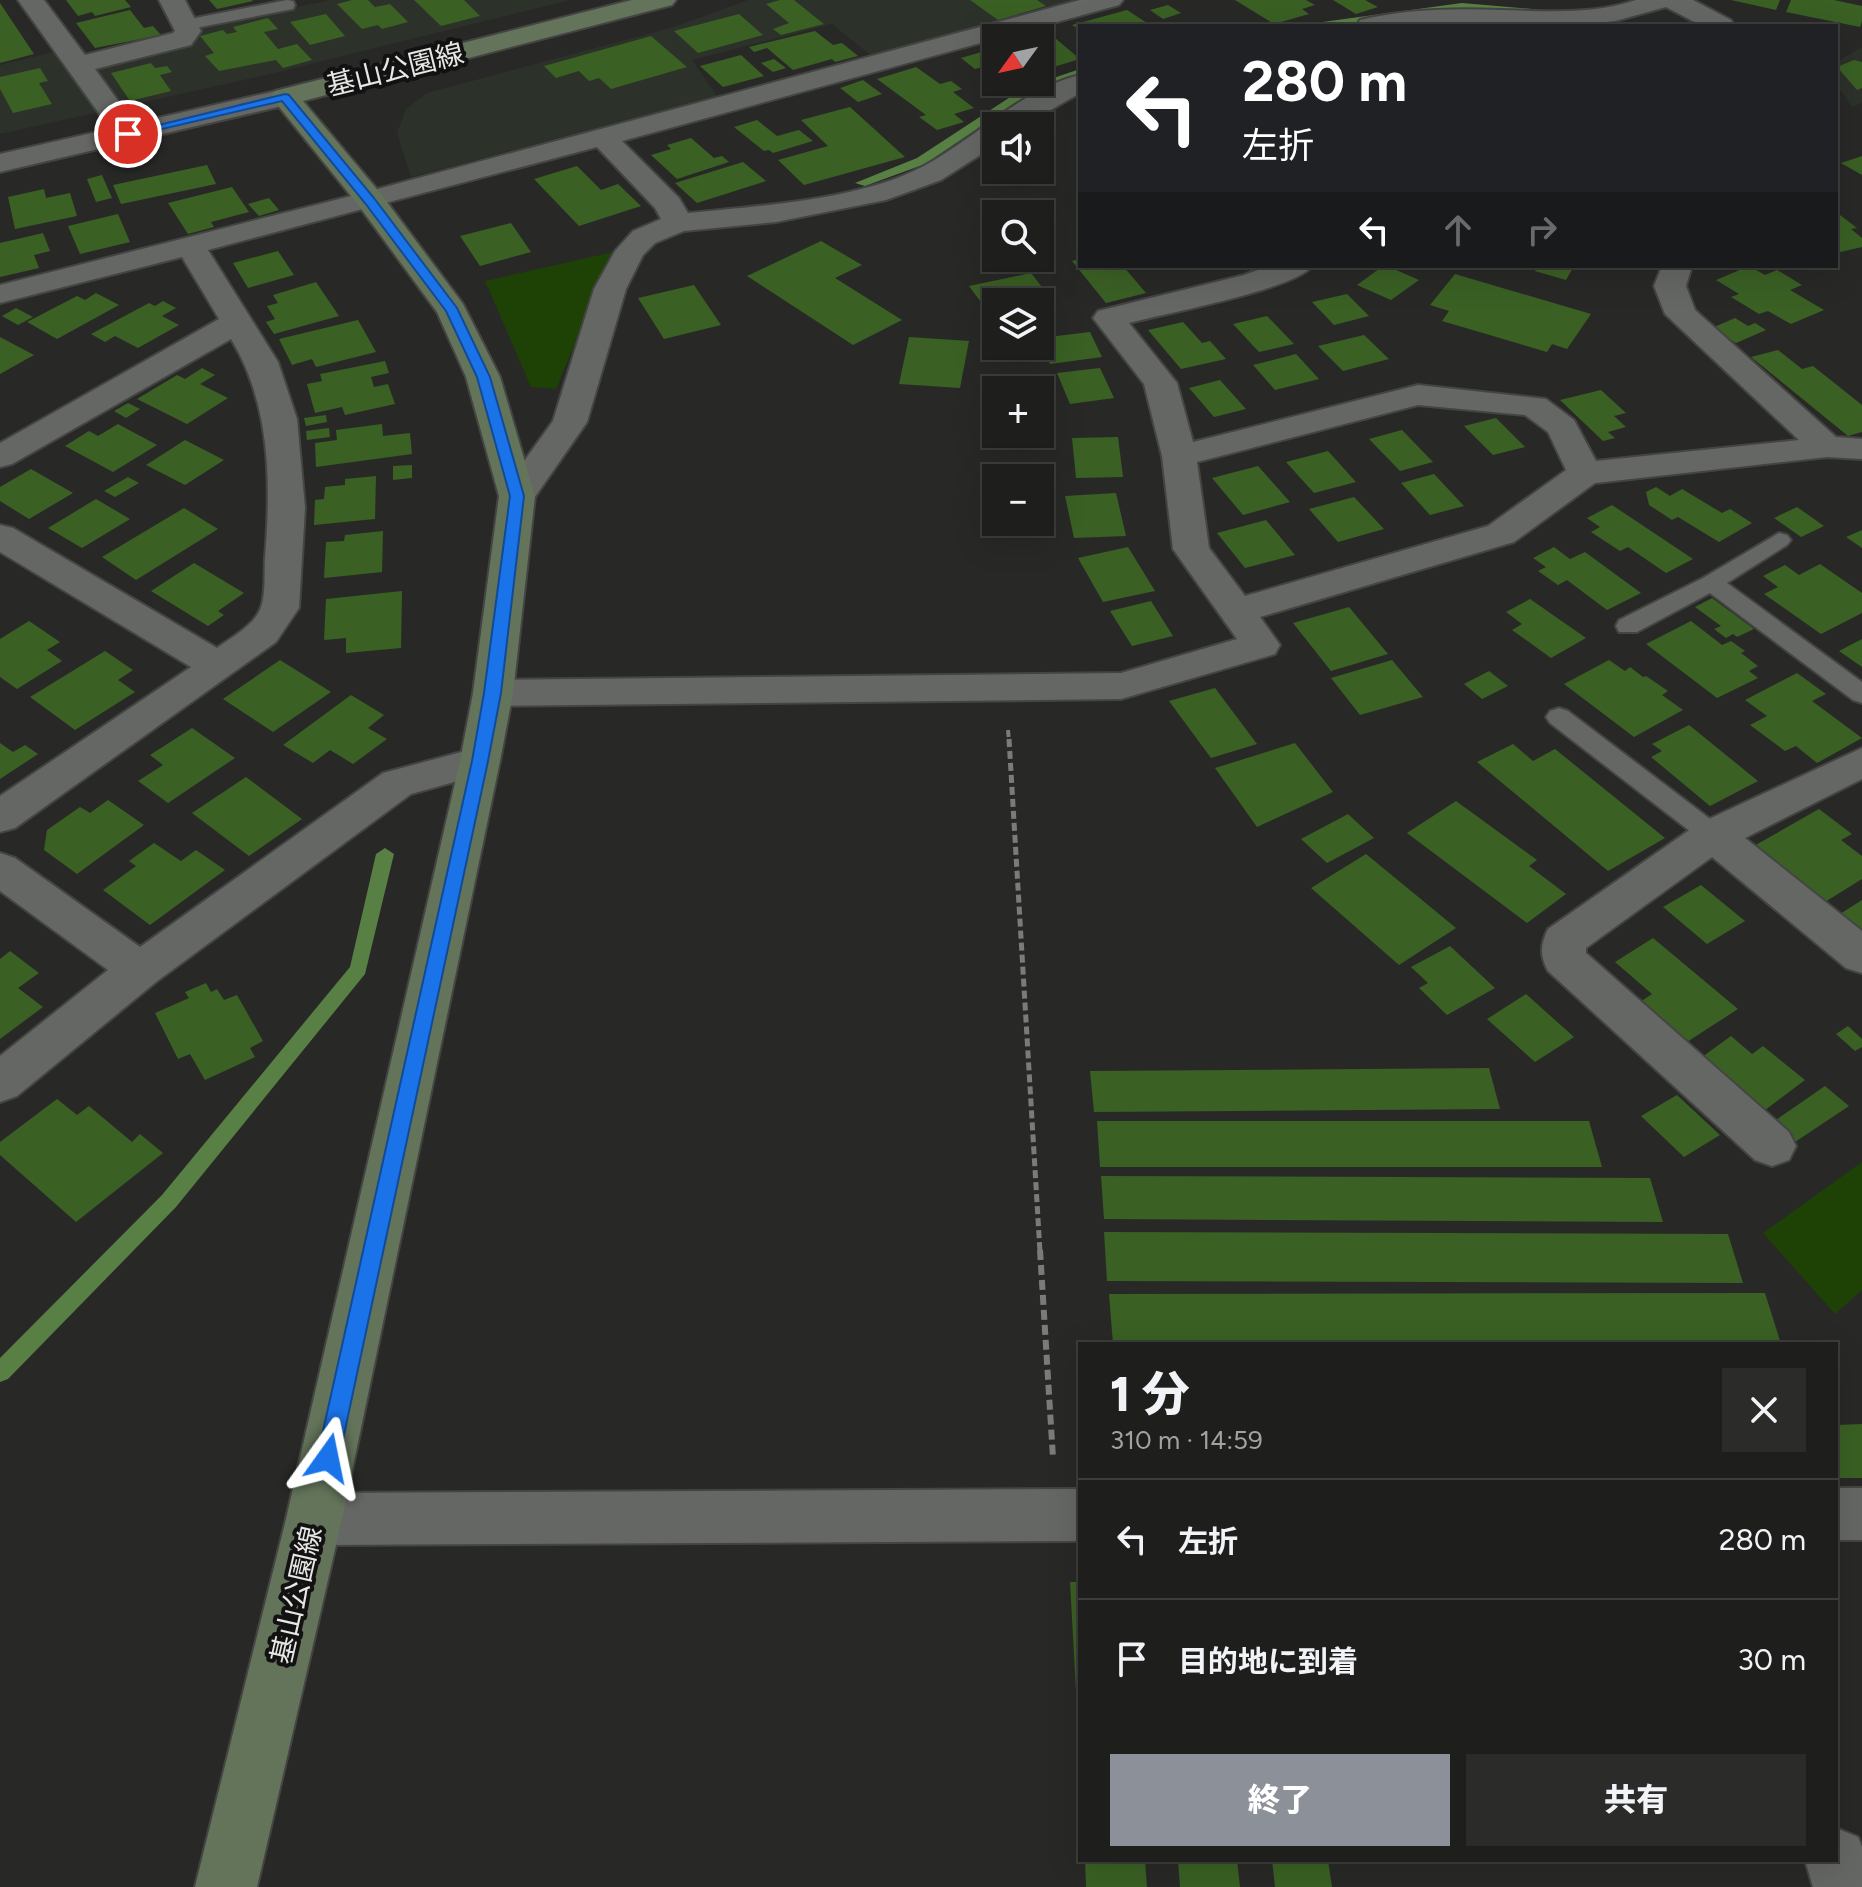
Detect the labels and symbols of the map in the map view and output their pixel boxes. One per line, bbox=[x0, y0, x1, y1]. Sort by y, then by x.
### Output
north arrow bbox=[982, 24, 1054, 96]
street label: 基山公園線 bbox=[323, 36, 467, 102]
pin bbox=[94, 100, 162, 168]
position arrow bbox=[286, 1416, 370, 1500]
street label: 基山公園線 bbox=[264, 1523, 328, 1667]

